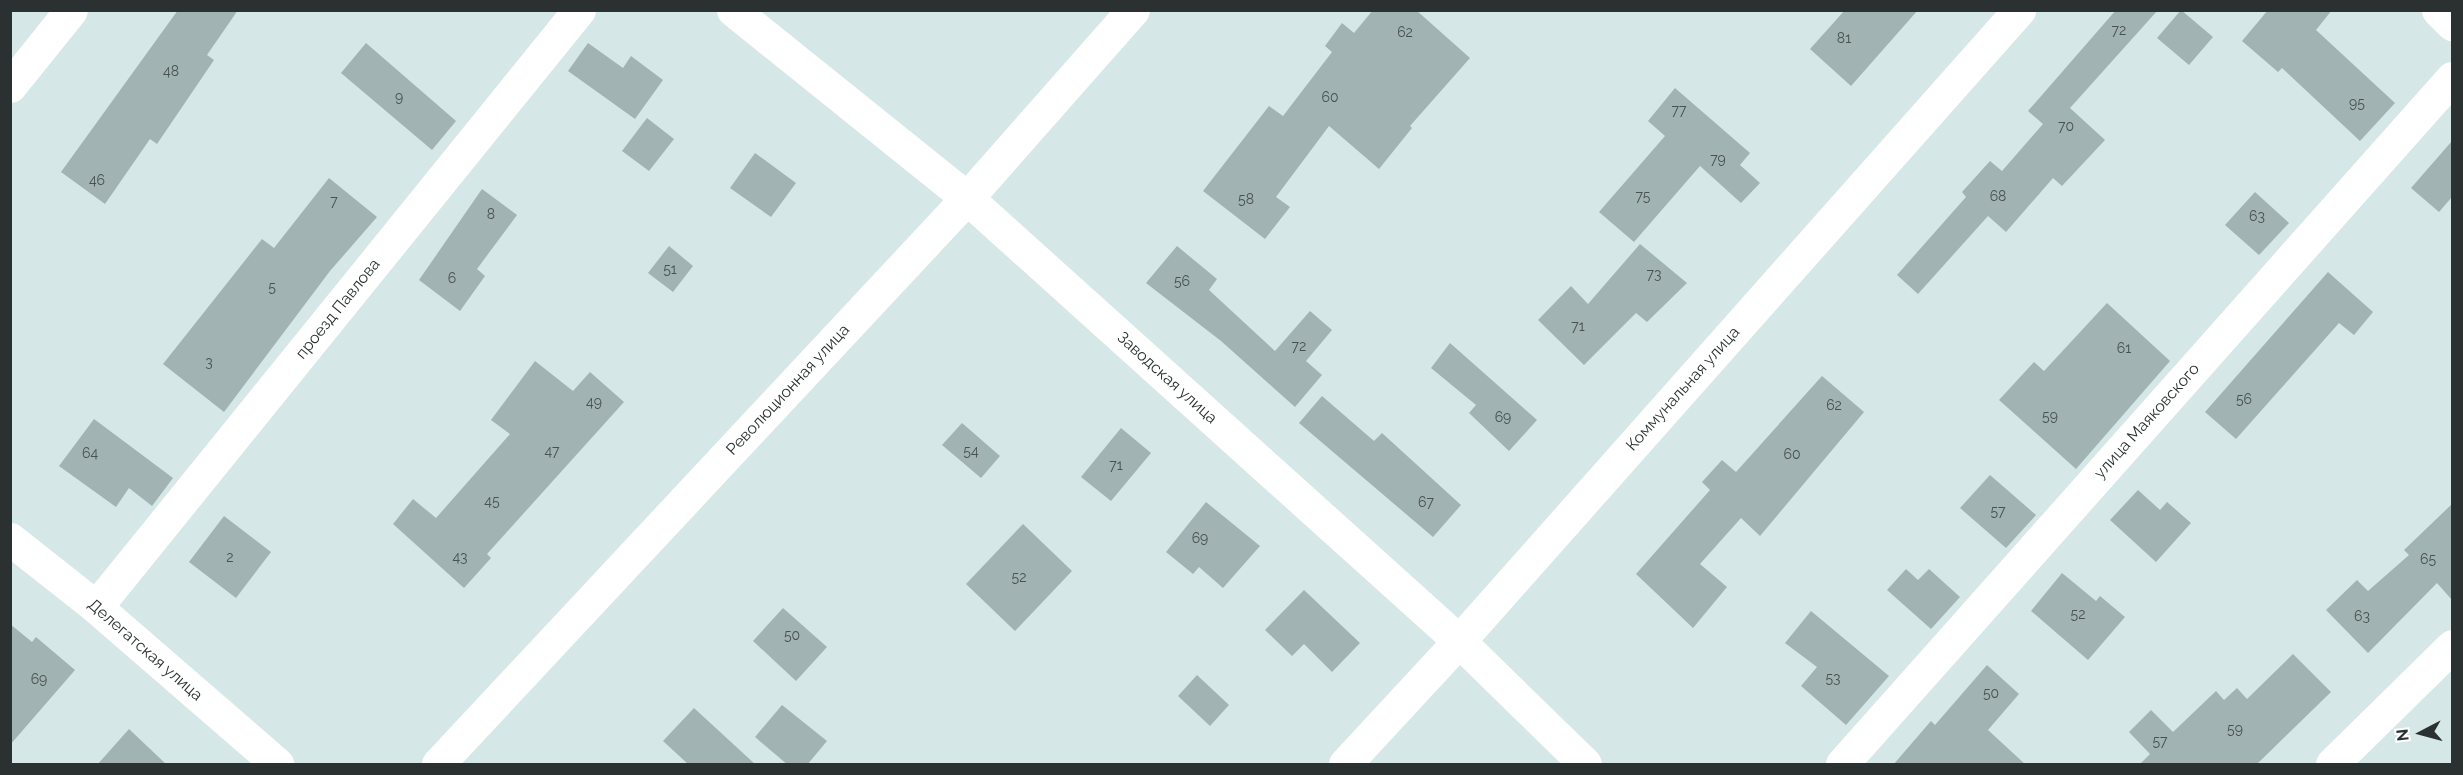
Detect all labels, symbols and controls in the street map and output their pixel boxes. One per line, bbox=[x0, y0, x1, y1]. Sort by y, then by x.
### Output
house number: 72 bbox=[2112, 22, 2126, 38]
house number: 62 bbox=[1397, 24, 1413, 40]
house number: 81 bbox=[1837, 30, 1851, 46]
house number: 48 bbox=[163, 63, 179, 79]
house number: 9 bbox=[395, 89, 403, 105]
house number: 60 bbox=[1321, 89, 1339, 105]
house number: 95 bbox=[2349, 95, 2365, 111]
house number: 77 bbox=[1672, 102, 1686, 118]
house number: 70 bbox=[2058, 118, 2074, 134]
house number: 79 bbox=[1710, 151, 1726, 167]
house number: 46 bbox=[89, 172, 105, 188]
house number: 75 bbox=[1636, 188, 1650, 204]
house number: 68 bbox=[1990, 188, 2006, 204]
house number: 58 bbox=[1238, 191, 1254, 207]
house number: 7 bbox=[330, 193, 338, 209]
house number: 8 bbox=[487, 206, 495, 222]
house number: 63 bbox=[2249, 208, 2265, 224]
street label: проезд Павлова bbox=[292, 255, 384, 363]
house number: 51 bbox=[663, 261, 677, 277]
house number: 73 bbox=[1647, 266, 1661, 282]
house number: 6 bbox=[448, 270, 456, 286]
house number: 56 bbox=[1174, 273, 1190, 289]
house number: 5 bbox=[268, 279, 276, 295]
house number: 71 bbox=[1571, 318, 1585, 334]
street label: Революционная улица bbox=[722, 320, 854, 460]
street label: Коммунальная улица bbox=[1622, 323, 1744, 455]
street label: Заводская улица bbox=[1113, 328, 1221, 428]
house number: 72 bbox=[1292, 338, 1306, 354]
house number: 61 bbox=[2117, 340, 2131, 356]
house number: 3 bbox=[205, 354, 213, 370]
street label: улица Маяковского bbox=[2090, 359, 2204, 483]
house number: 56 bbox=[2236, 391, 2252, 407]
house number: 49 bbox=[586, 394, 602, 410]
house number: 62 bbox=[1826, 397, 1842, 413]
house number: 59 bbox=[2042, 408, 2058, 424]
house number: 69 bbox=[1495, 409, 1511, 425]
house number: 47 bbox=[544, 443, 560, 459]
house number: 54 bbox=[963, 443, 979, 459]
house number: 64 bbox=[82, 445, 98, 461]
house number: 60 bbox=[1783, 446, 1801, 462]
house number: 71 bbox=[1109, 457, 1123, 473]
house number: 45 bbox=[484, 493, 500, 509]
house number: 67 bbox=[1418, 494, 1434, 510]
house number: 57 bbox=[1990, 503, 2006, 519]
house number: 69 bbox=[1192, 530, 1208, 546]
house number: 2 bbox=[226, 549, 234, 565]
house number: 43 bbox=[452, 549, 468, 565]
house number: 65 bbox=[2420, 551, 2436, 567]
house number: 52 bbox=[1012, 569, 1026, 585]
street label: Делегатская улица bbox=[84, 595, 206, 705]
house number: 52 bbox=[2071, 606, 2085, 622]
house number: 63 bbox=[2354, 608, 2370, 624]
house number: 50 bbox=[784, 627, 800, 643]
house number: 53 bbox=[1825, 670, 1841, 686]
house number: 69 bbox=[31, 671, 47, 687]
house number: 50 bbox=[1983, 685, 1999, 701]
north arrow bbox=[2391, 703, 2451, 763]
house number: 59 bbox=[2227, 721, 2243, 737]
text: N bbox=[2393, 728, 2413, 742]
house number: 57 bbox=[2152, 733, 2168, 749]

